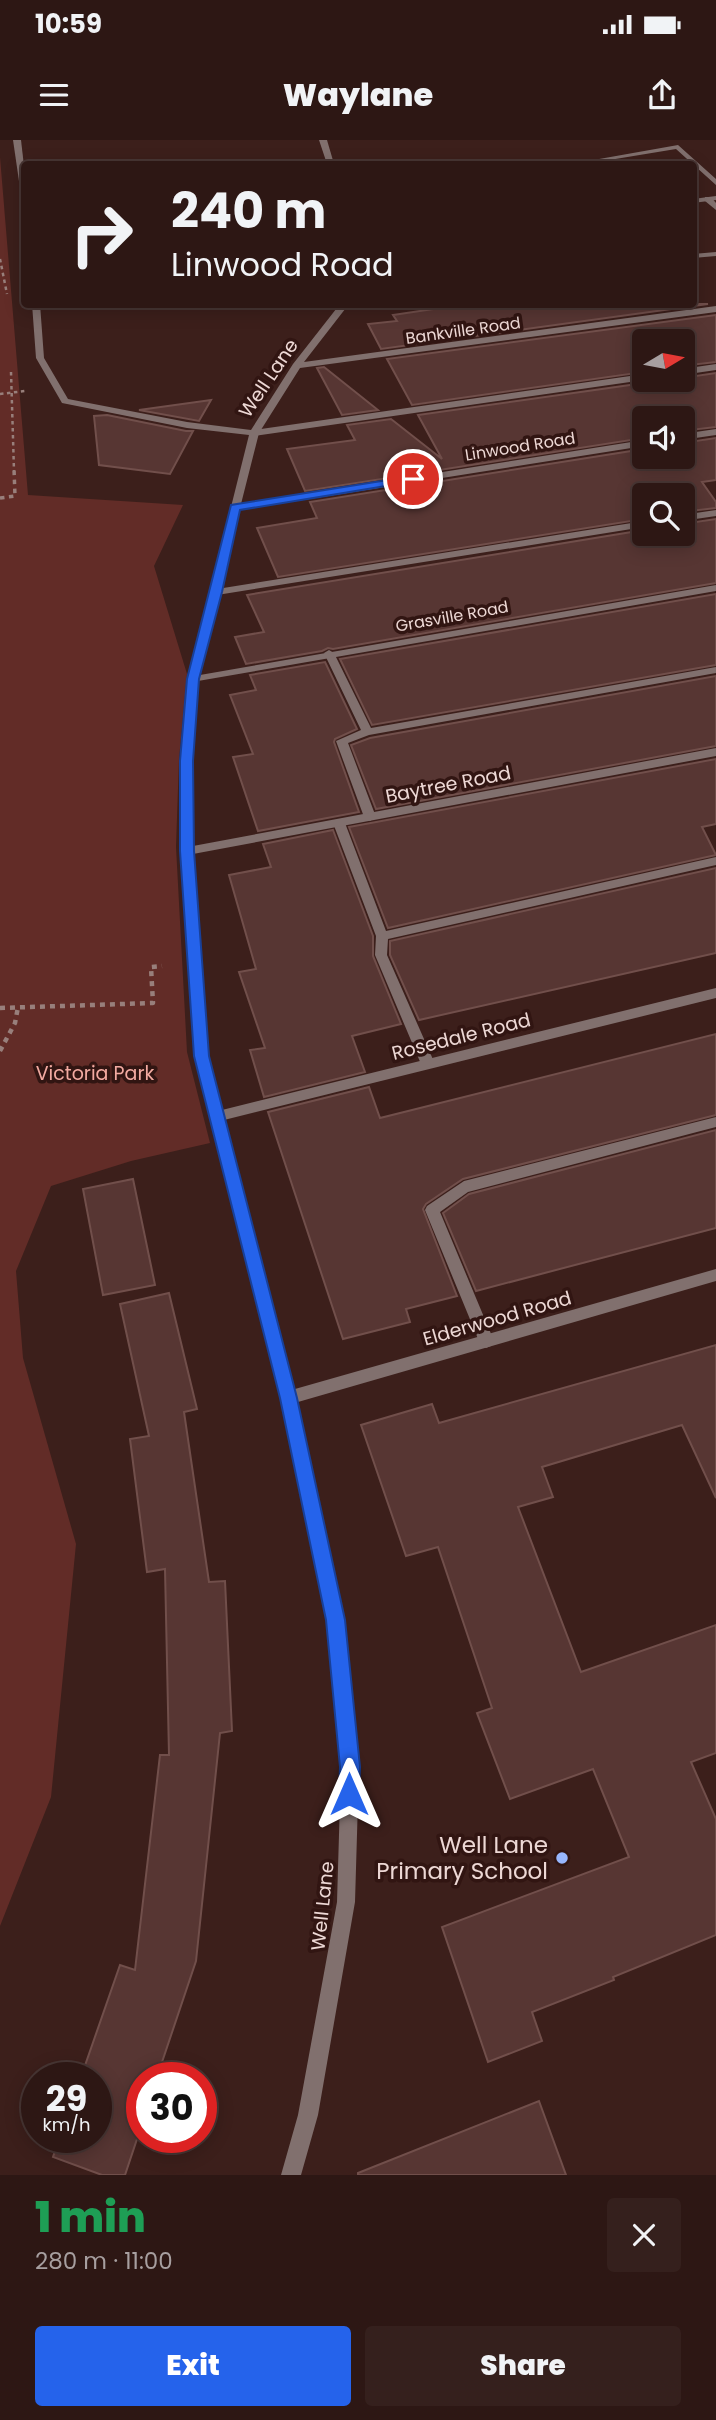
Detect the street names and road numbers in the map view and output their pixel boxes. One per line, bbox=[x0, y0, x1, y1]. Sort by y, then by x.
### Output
street label: Bankville Road bbox=[404, 311, 522, 350]
street label: Well Lane bbox=[232, 334, 305, 423]
street label: Linwood Road bbox=[463, 426, 577, 467]
street label: Grasville Road bbox=[394, 595, 510, 638]
street label: Baytree Road bbox=[383, 759, 513, 810]
street label: Rosedale Road bbox=[389, 1006, 533, 1067]
street label: Elderwood Road bbox=[420, 1284, 575, 1353]
street label: Well Lane bbox=[304, 1860, 341, 1952]

